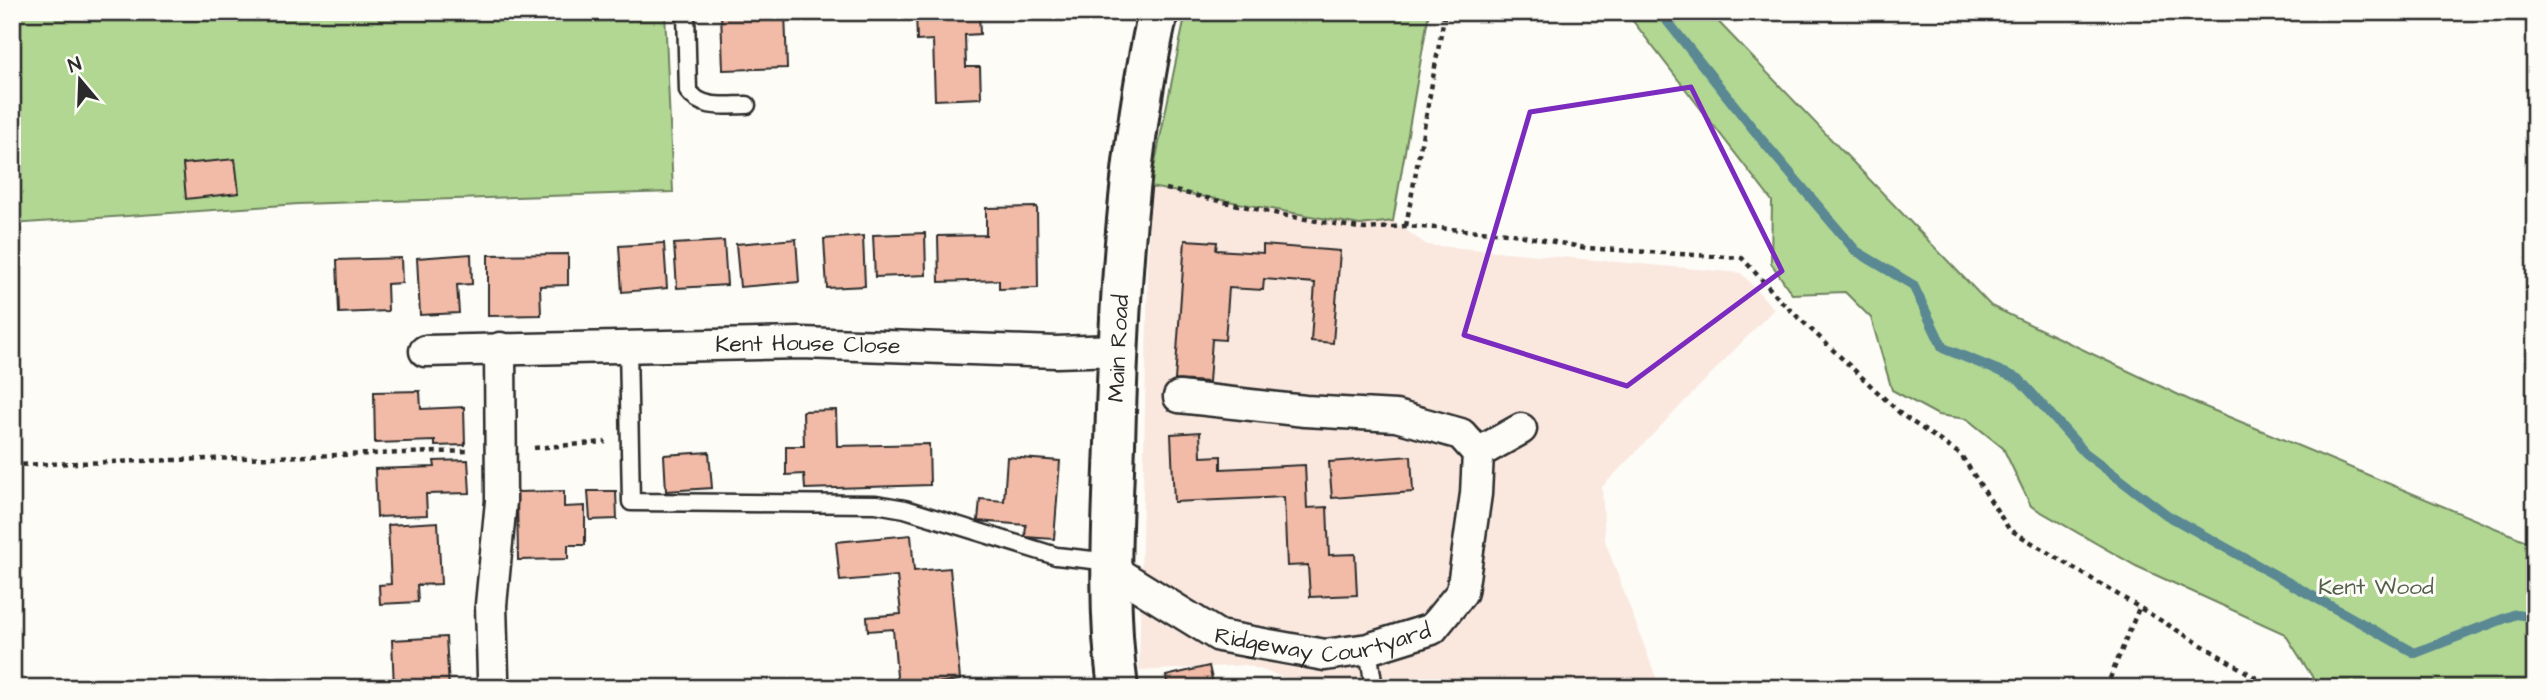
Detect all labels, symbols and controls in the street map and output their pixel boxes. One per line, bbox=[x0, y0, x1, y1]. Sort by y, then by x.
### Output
north arrow bbox=[46, 46, 116, 116]
text: N bbox=[65, 51, 85, 80]
street label: Main Road bbox=[1100, 293, 1137, 403]
street label: Kent House Close bbox=[715, 327, 901, 362]
park label: Kent Wood bbox=[2318, 571, 2434, 603]
street label: Ridgeway Courtyard bbox=[1212, 614, 1435, 671]

